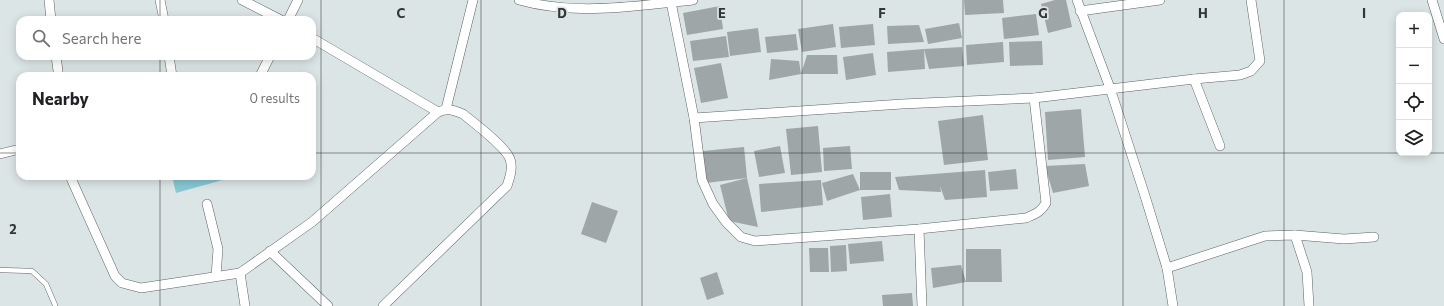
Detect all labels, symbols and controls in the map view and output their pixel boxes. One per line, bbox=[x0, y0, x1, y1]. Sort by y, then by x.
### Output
text: C bbox=[397, 5, 406, 21]
text: D bbox=[557, 5, 567, 21]
text: E bbox=[718, 5, 726, 21]
text: F bbox=[878, 5, 886, 21]
text: G bbox=[1038, 5, 1048, 21]
text: H bbox=[1198, 5, 1208, 21]
text: I bbox=[1362, 5, 1366, 21]
map controls bbox=[1396, 12, 1432, 156]
button: + bbox=[1396, 12, 1432, 48]
search box bbox=[16, 16, 316, 60]
icon: search bbox=[30, 27, 52, 49]
text: Search here bbox=[62, 29, 141, 47]
button: − bbox=[1396, 48, 1432, 84]
button: locate bbox=[1396, 84, 1432, 120]
text: Nearby bbox=[32, 88, 89, 109]
text: 0 results bbox=[249, 90, 300, 106]
button: layers bbox=[1396, 120, 1432, 156]
text: 2 bbox=[9, 221, 17, 237]

